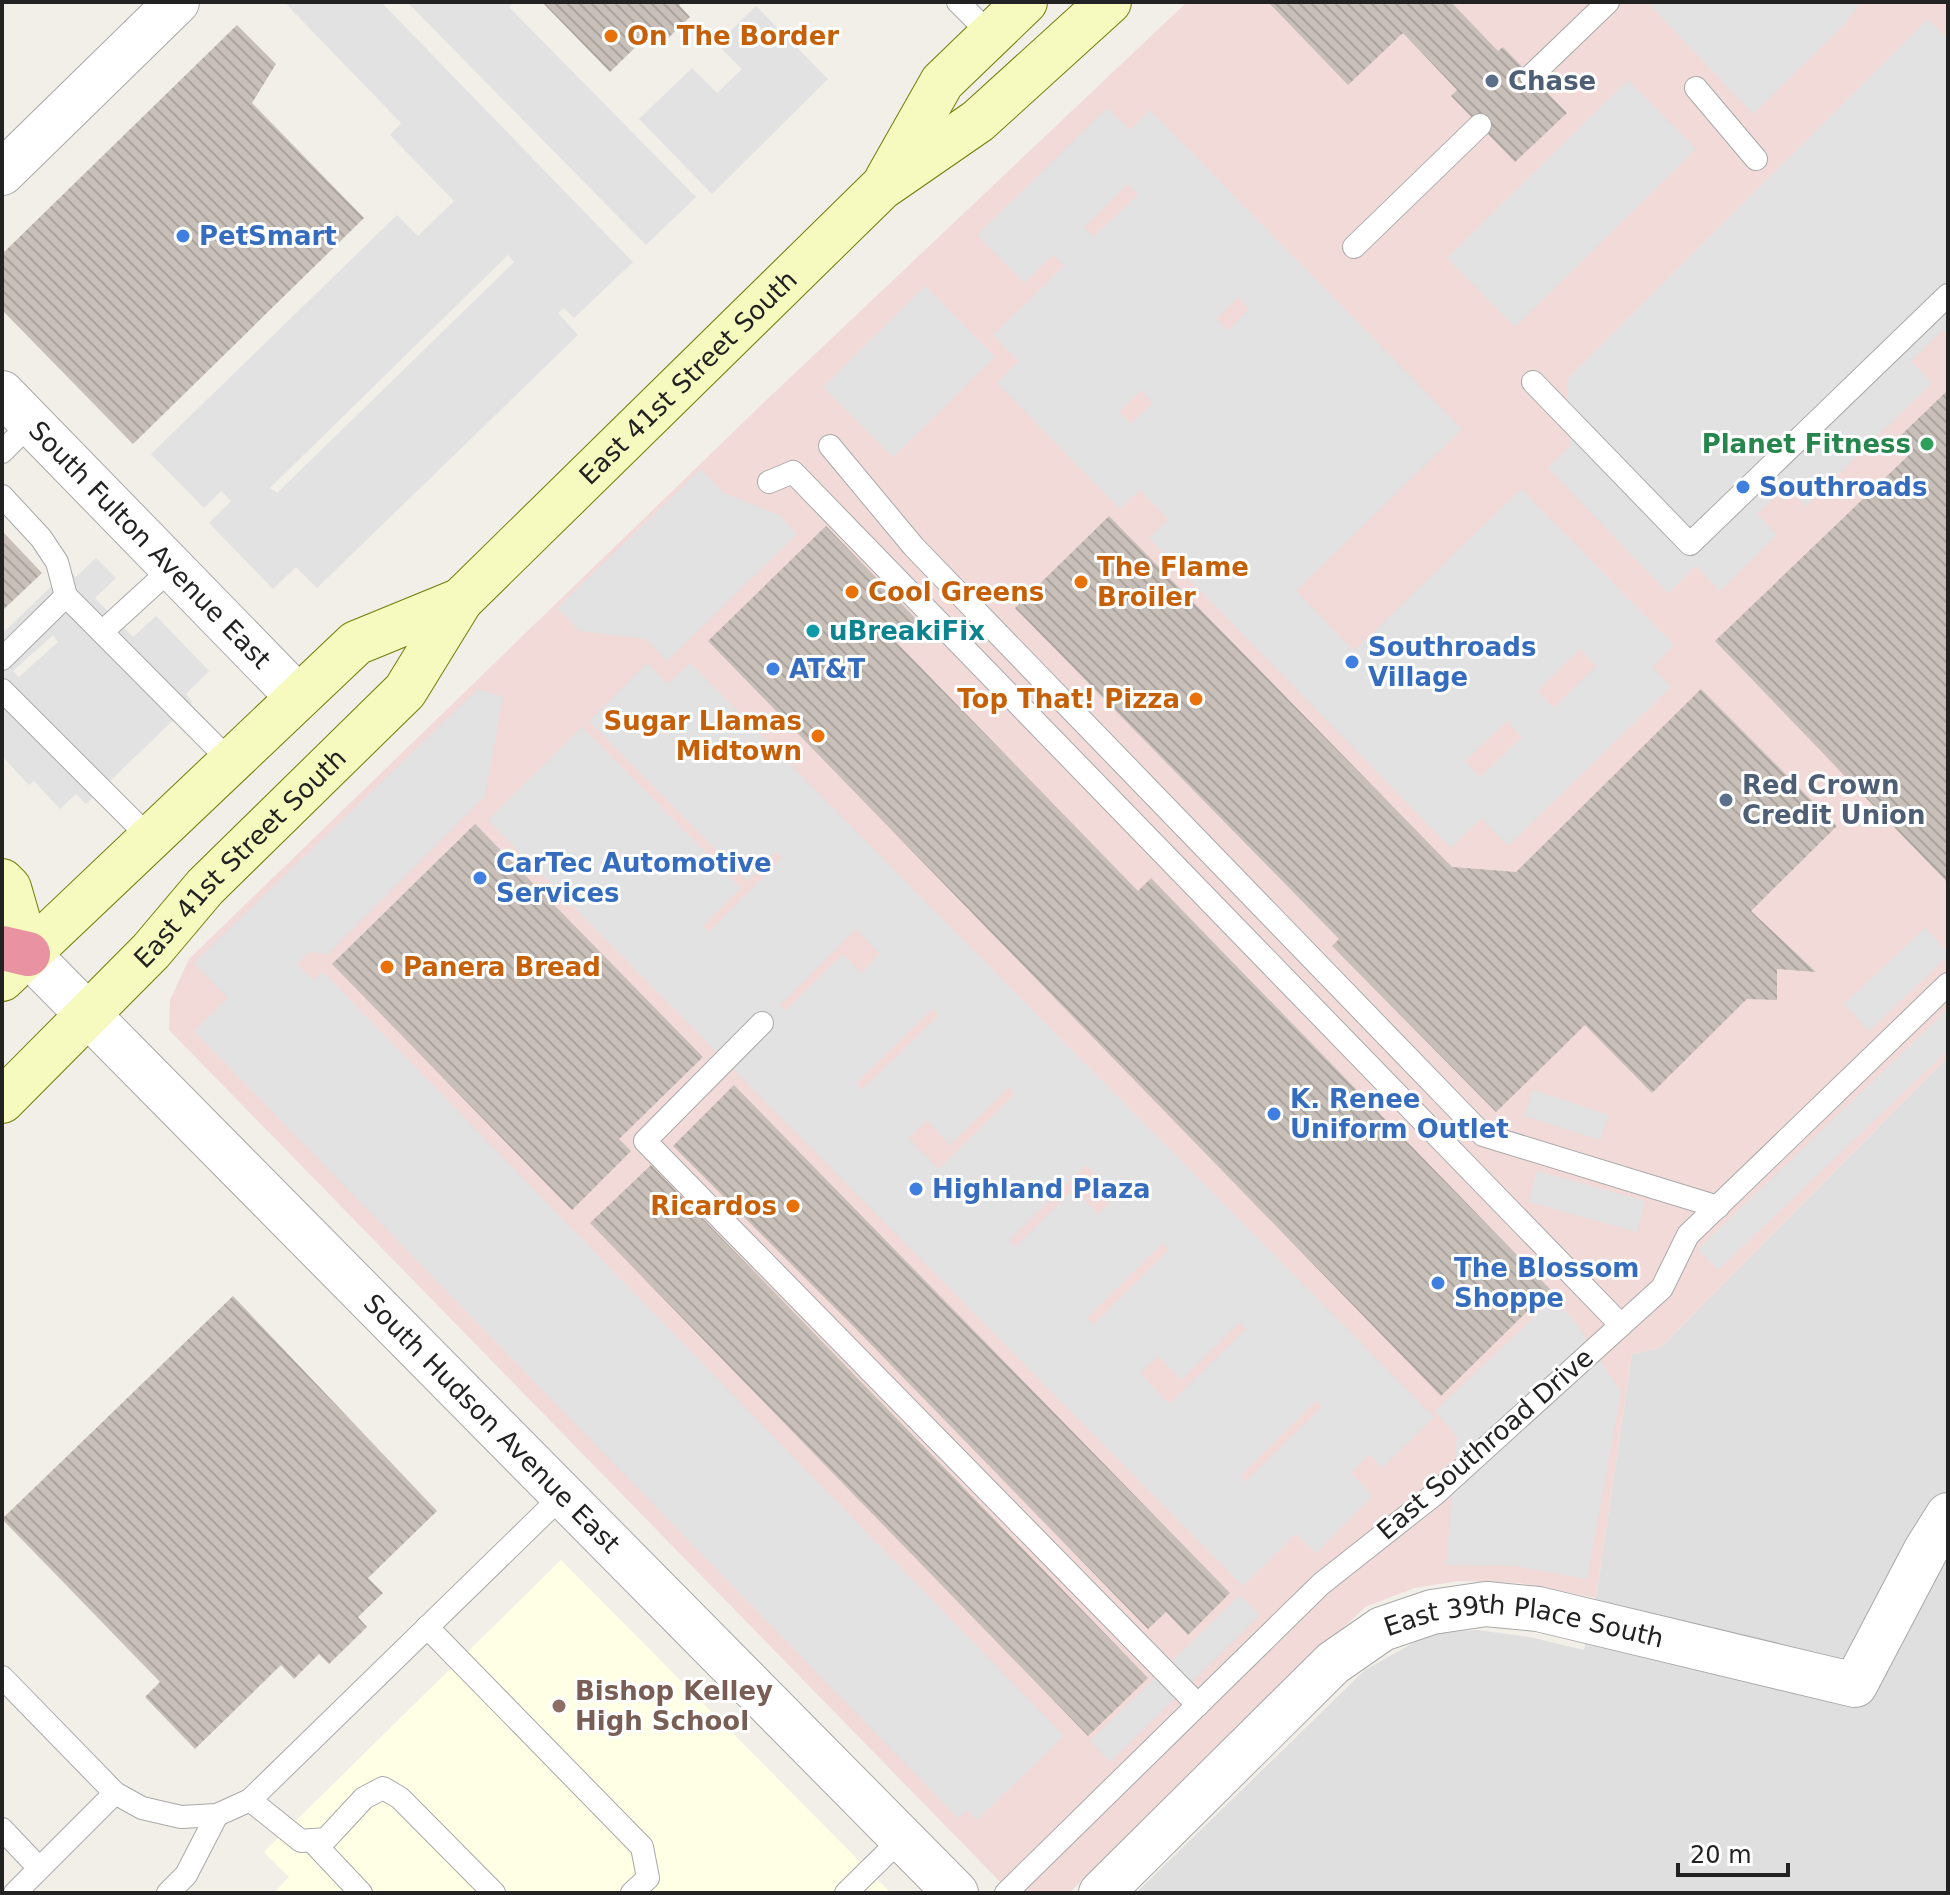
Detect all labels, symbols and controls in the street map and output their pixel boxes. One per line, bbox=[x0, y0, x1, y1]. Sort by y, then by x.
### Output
place label: On The Border bbox=[627, 21, 839, 51]
marker: On The Border bbox=[602, 27, 620, 45]
place label: Chase bbox=[1508, 66, 1596, 96]
marker: Chase bbox=[1483, 72, 1501, 90]
place label: PetSmart bbox=[199, 221, 337, 251]
marker: PetSmart bbox=[174, 227, 192, 245]
street label: East 41st Street South bbox=[573, 264, 803, 490]
street label: South Fulton Avenue East bbox=[23, 415, 277, 675]
place label: Planet Fitness bbox=[1702, 429, 1911, 459]
marker: Planet Fitness bbox=[1918, 435, 1936, 453]
place label: Southroads bbox=[1759, 472, 1927, 502]
marker: Southroads bbox=[1734, 478, 1752, 496]
place label: The Flame Broiler bbox=[1097, 552, 1249, 612]
marker: The Flame Broiler bbox=[1072, 573, 1090, 591]
place label: Cool Greens bbox=[868, 577, 1044, 607]
marker: Cool Greens bbox=[843, 583, 861, 601]
place label: uBreakiFix bbox=[829, 616, 985, 646]
marker: uBreakiFix bbox=[804, 622, 822, 640]
place label: Southroads Village bbox=[1368, 632, 1536, 692]
marker: Southroads Village bbox=[1343, 653, 1361, 671]
place label: AT&T bbox=[789, 654, 866, 684]
marker: AT&T bbox=[764, 660, 782, 678]
place label: Top That! Pizza bbox=[957, 684, 1180, 714]
marker: Top That! Pizza bbox=[1187, 690, 1205, 708]
place label: Sugar Llamas Midtown bbox=[604, 706, 802, 766]
marker: Sugar Llamas Midtown bbox=[809, 727, 827, 745]
street label: East 41st Street South bbox=[128, 743, 352, 974]
place label: Red Crown Credit Union bbox=[1742, 770, 1925, 830]
marker: Red Crown Credit Union bbox=[1717, 791, 1735, 809]
place label: CarTec Automotive Services bbox=[496, 848, 772, 908]
marker: CarTec Automotive Services bbox=[471, 869, 489, 887]
place label: Panera Bread bbox=[403, 952, 601, 982]
marker: Panera Bread bbox=[378, 958, 396, 976]
place label: K. Renee Uniform Outlet bbox=[1290, 1084, 1509, 1144]
marker: K. Renee Uniform Outlet bbox=[1265, 1105, 1283, 1123]
place label: Highland Plaza bbox=[932, 1174, 1151, 1204]
marker: Highland Plaza bbox=[907, 1180, 925, 1198]
place label: Ricardos bbox=[650, 1191, 777, 1221]
marker: Ricardos bbox=[784, 1197, 802, 1215]
place label: The Blossom Shoppe bbox=[1454, 1253, 1639, 1313]
marker: The Blossom Shoppe bbox=[1429, 1274, 1447, 1292]
street label: South Hudson Avenue East bbox=[358, 1288, 626, 1559]
street label: East Southroad Drive bbox=[1371, 1342, 1599, 1546]
street label: East 39th Place South bbox=[1380, 1589, 1667, 1654]
place label: Bishop Kelley High School bbox=[575, 1676, 773, 1736]
marker: Bishop Kelley High School bbox=[550, 1697, 568, 1715]
scale bar bbox=[1678, 1827, 1788, 1877]
text: 20 m bbox=[1690, 1841, 1752, 1869]

